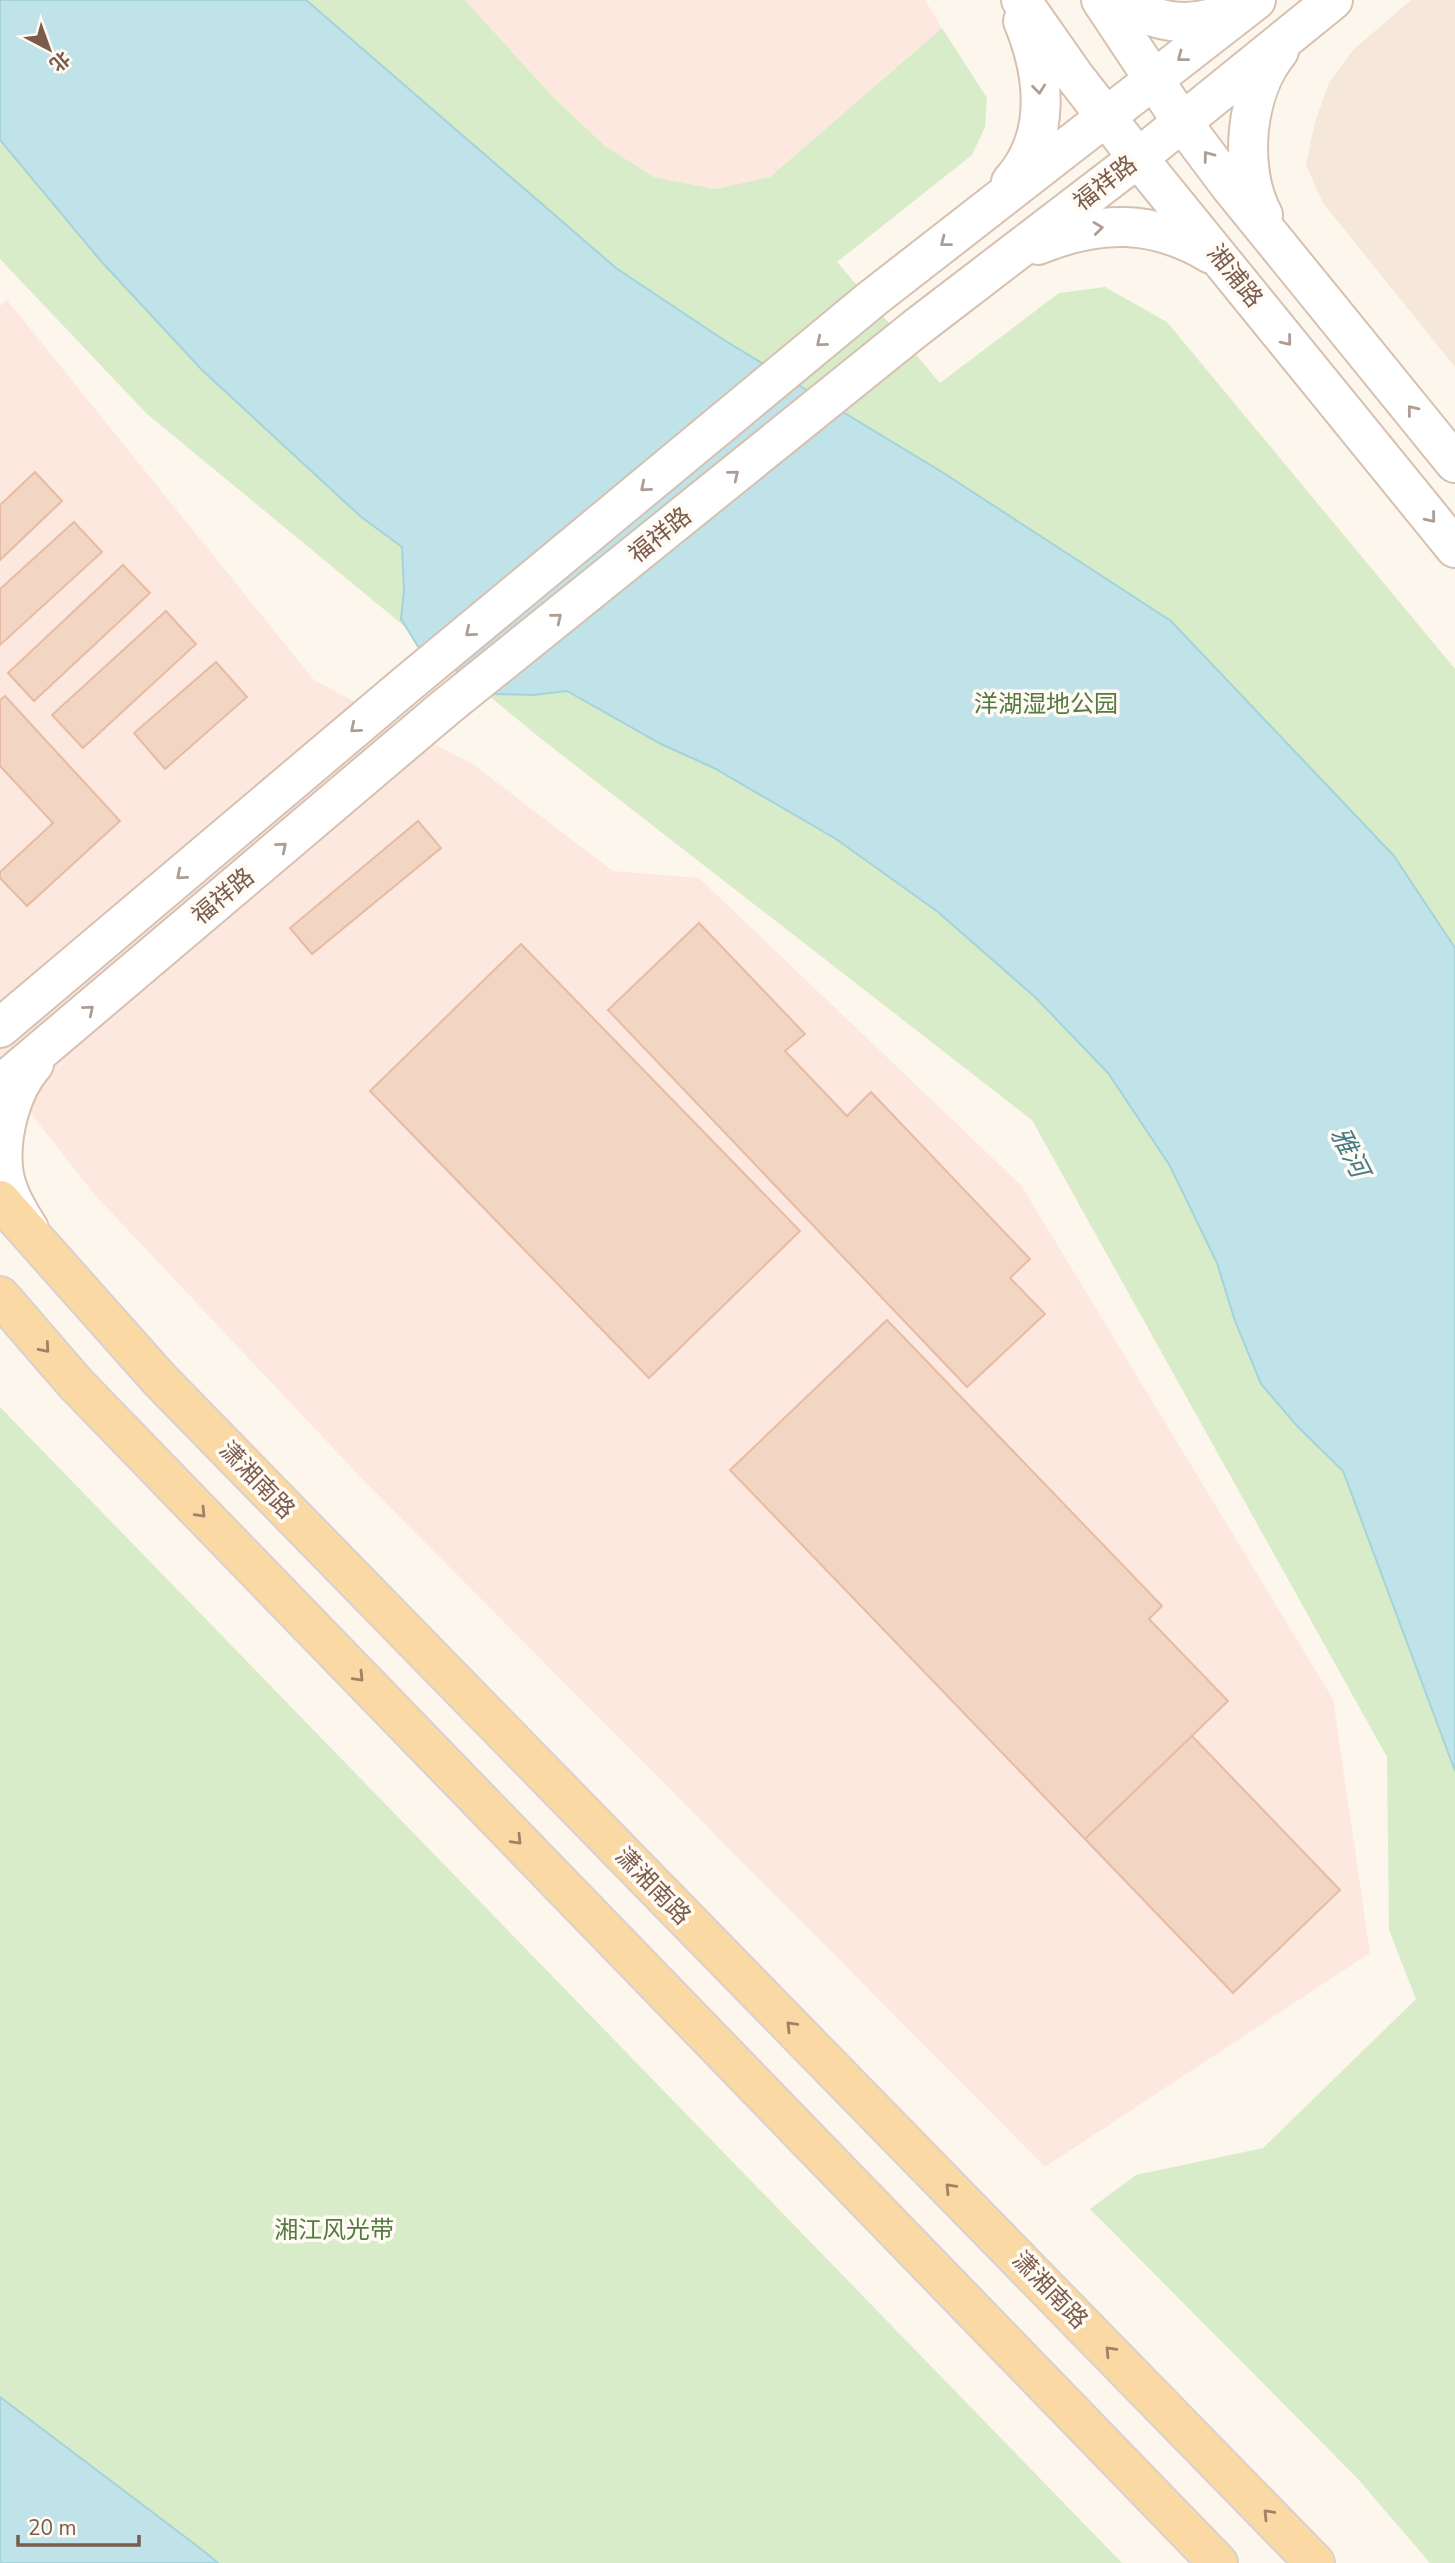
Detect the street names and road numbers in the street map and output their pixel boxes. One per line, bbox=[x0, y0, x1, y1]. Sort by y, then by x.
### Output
street label: 福祥路 bbox=[1067, 148, 1143, 218]
street label: 湘浦路 bbox=[1200, 238, 1270, 314]
street label: 福祥路 bbox=[622, 500, 698, 570]
street label: 福祥路 bbox=[185, 861, 261, 931]
street label: 潇湘南路 bbox=[212, 1434, 302, 1526]
street label: 潇湘南路 bbox=[608, 1840, 698, 1932]
street label: 潇湘南路 bbox=[1005, 2244, 1095, 2336]

